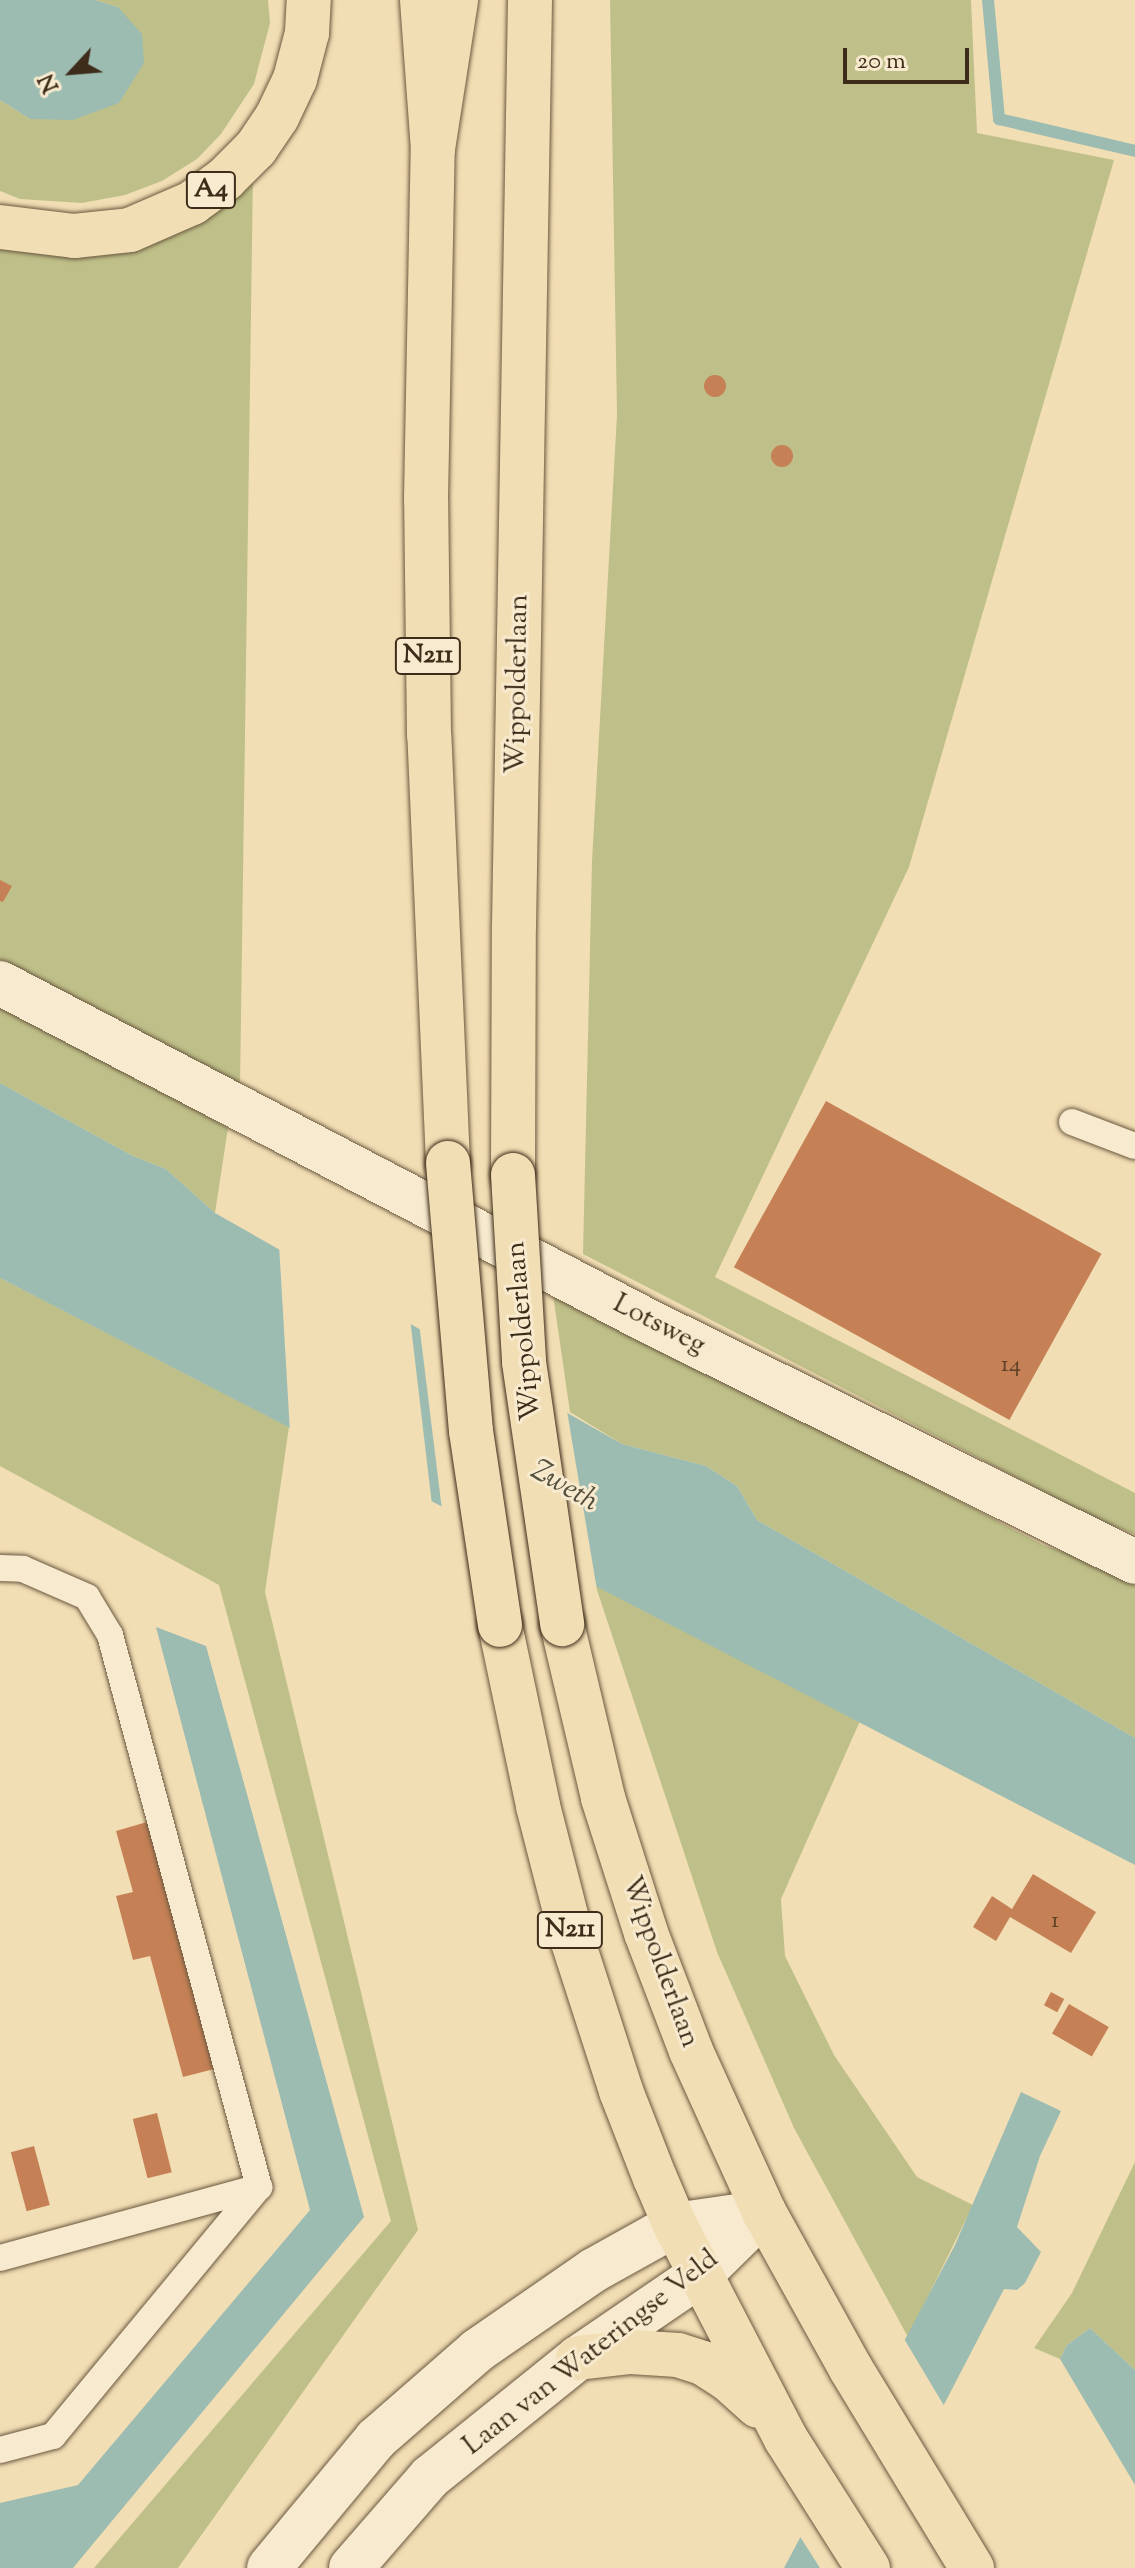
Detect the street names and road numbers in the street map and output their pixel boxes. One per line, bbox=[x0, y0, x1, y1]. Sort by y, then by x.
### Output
road number: A4 bbox=[185, 168, 237, 212]
street label: Wippolderlaan bbox=[500, 594, 536, 774]
road number: N211 bbox=[394, 634, 462, 678]
street label: Wippolderlaan bbox=[499, 1240, 549, 1422]
street label: Lotsweg bbox=[607, 1287, 711, 1363]
street label: Wippolderlaan bbox=[613, 1872, 707, 2052]
road number: N211 bbox=[536, 1908, 604, 1952]
street label: Laan van Wateringse Veld bbox=[457, 2243, 725, 2463]

